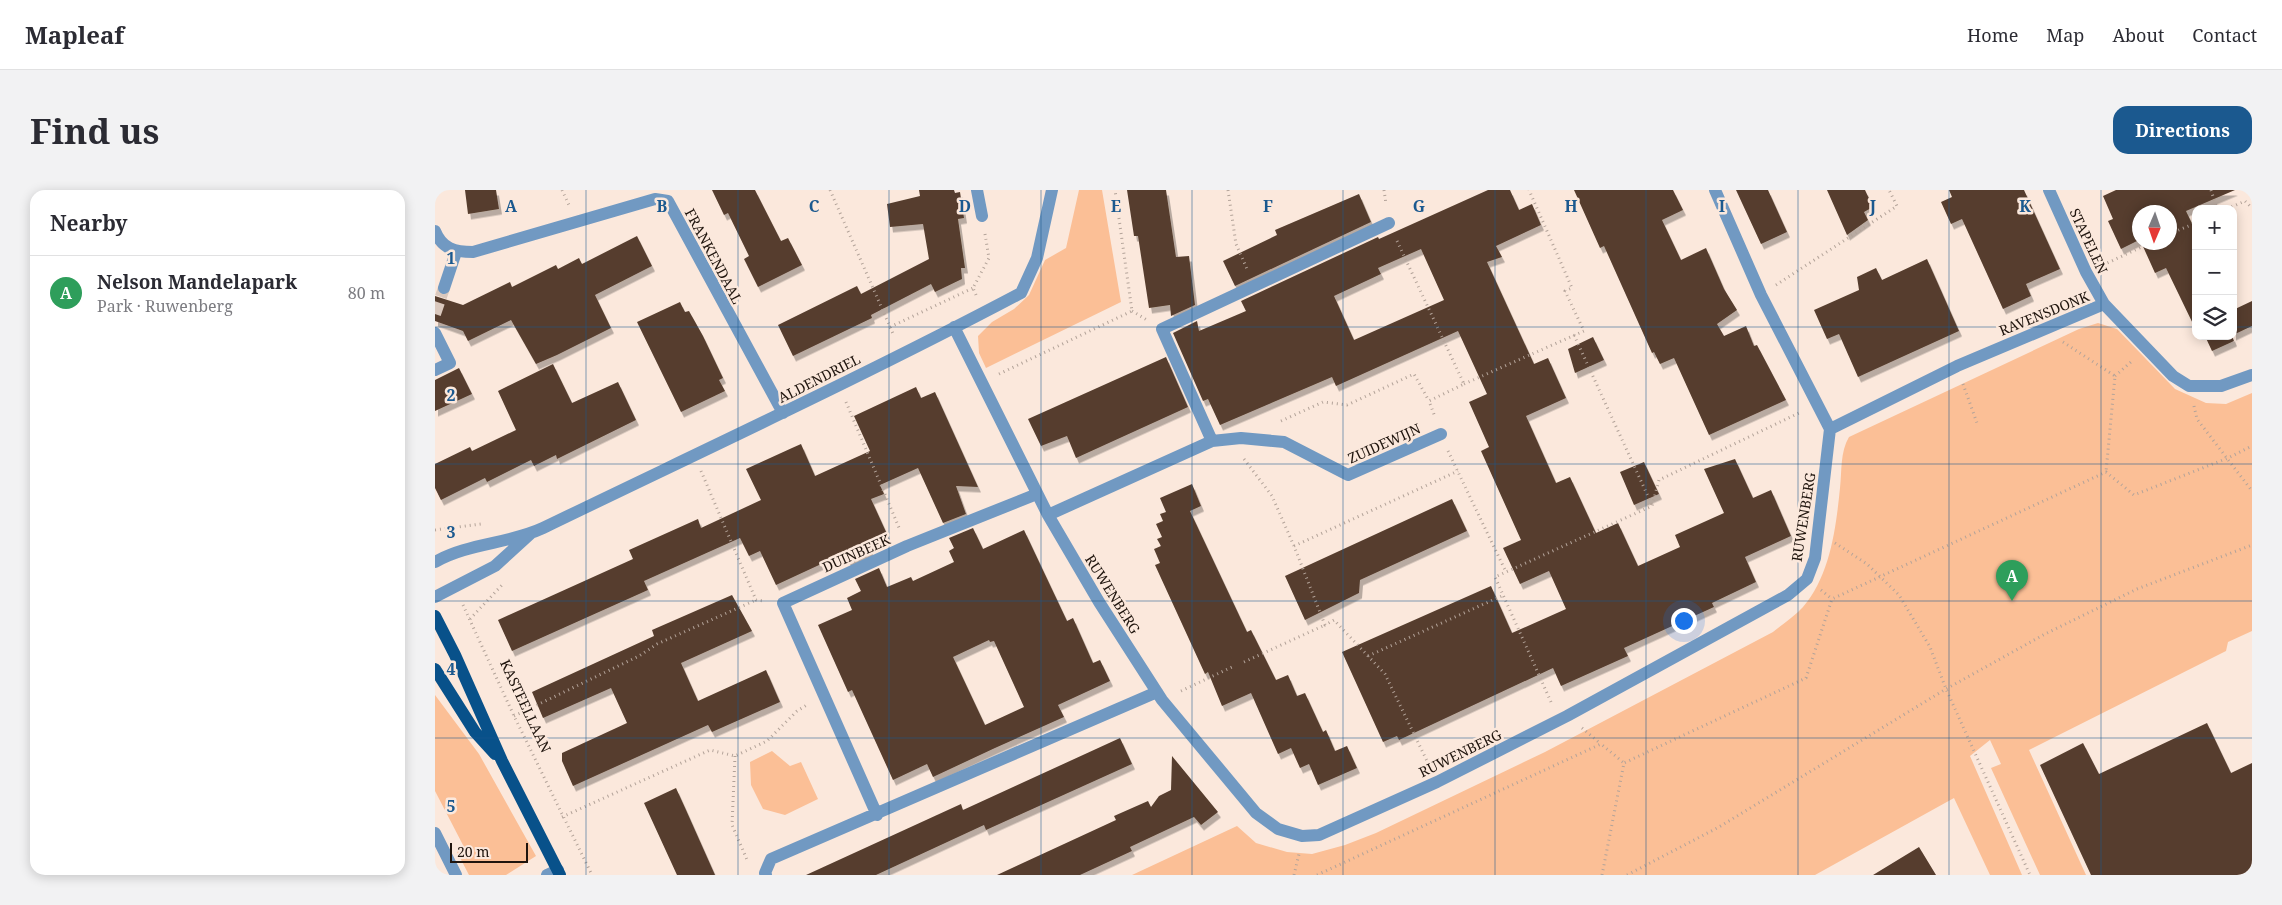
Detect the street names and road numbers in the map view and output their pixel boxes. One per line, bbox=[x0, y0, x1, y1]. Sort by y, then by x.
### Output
street label: FRANKENDAAL bbox=[681, 205, 747, 307]
street label: STAPELEN bbox=[2066, 205, 2113, 277]
street label: RAVENSDONK bbox=[1996, 286, 2092, 340]
street label: ALDENDRIEL bbox=[775, 349, 864, 407]
street label: ZUIDEWIJN bbox=[1345, 418, 1424, 467]
street label: RUWENBERG bbox=[1787, 471, 1819, 563]
street label: DUINBEEK bbox=[819, 530, 893, 576]
street label: RUWENBERG bbox=[1081, 551, 1145, 637]
street label: KASTEELLAAN bbox=[496, 656, 556, 756]
street label: RUWENBERG bbox=[1415, 725, 1505, 781]

